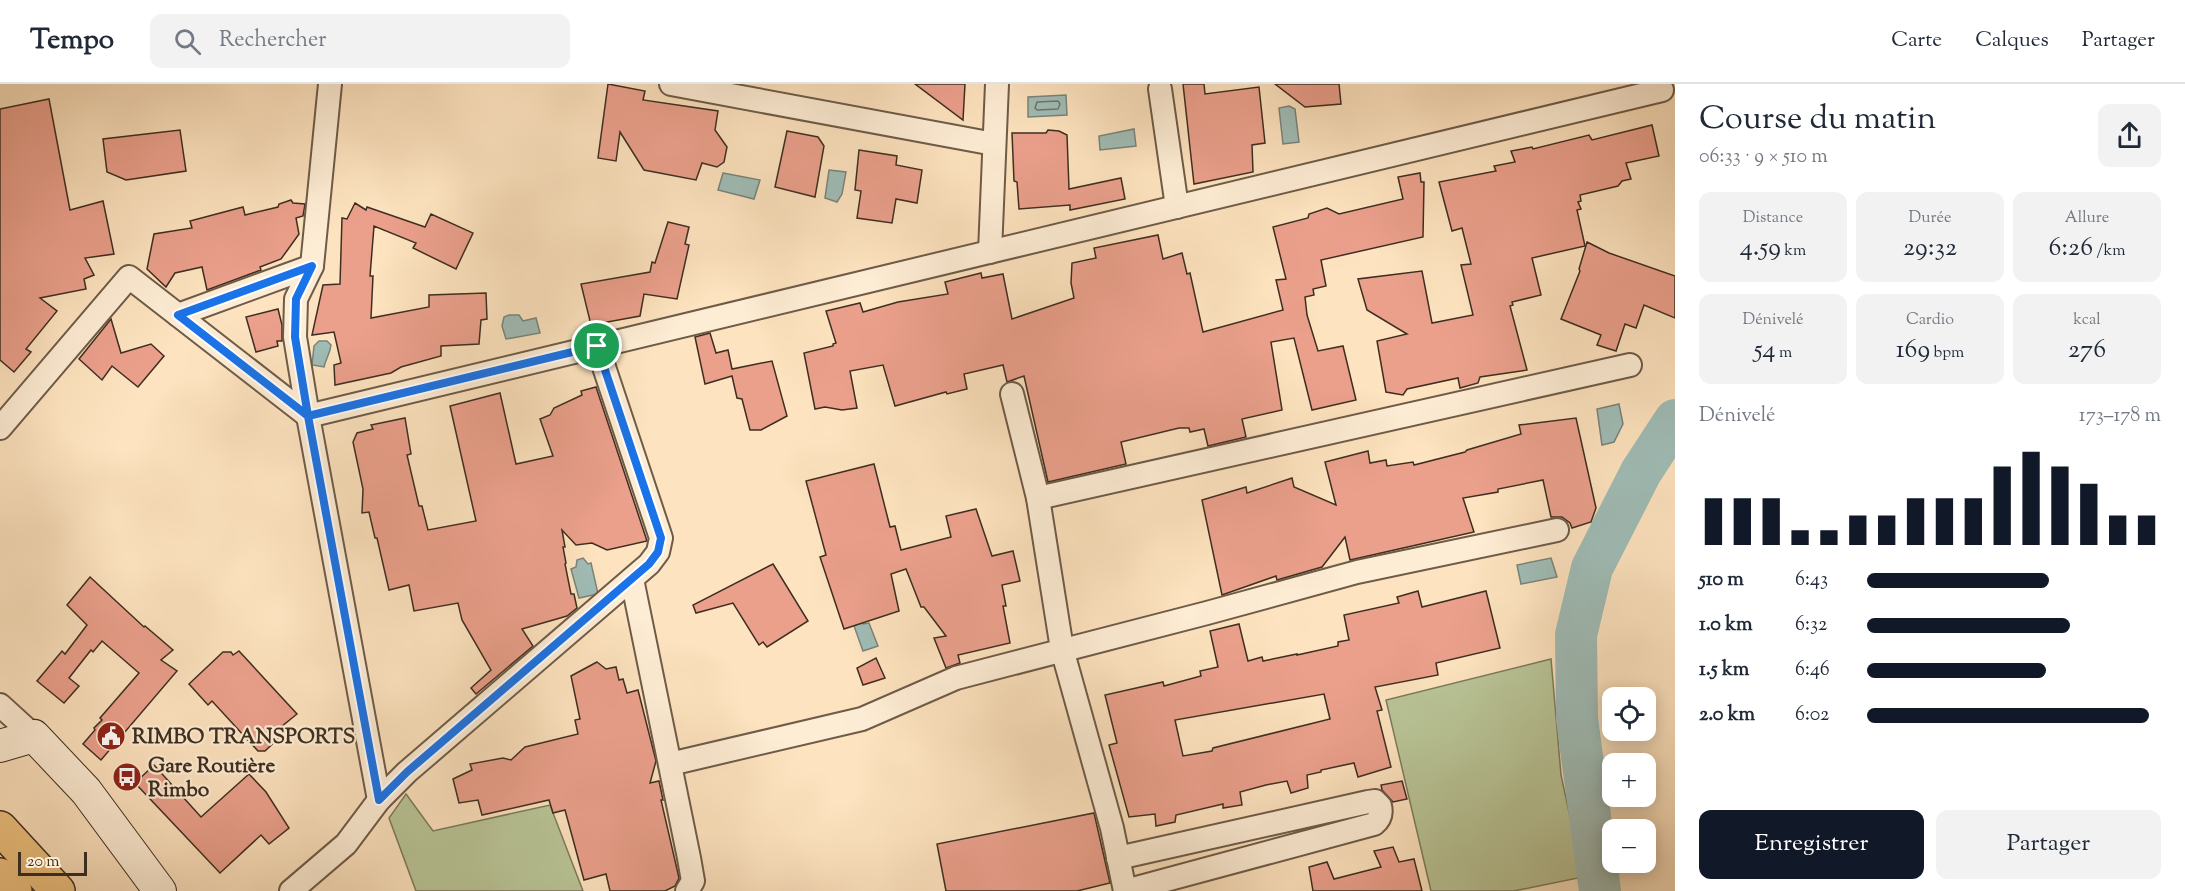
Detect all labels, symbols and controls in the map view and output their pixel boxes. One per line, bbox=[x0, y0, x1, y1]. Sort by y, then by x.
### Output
search box bbox=[150, 14, 570, 68]
text: Tempo bbox=[30, 21, 114, 61]
icon: search bbox=[171, 25, 204, 58]
text: Rechercher bbox=[219, 25, 327, 57]
text: Carte bbox=[1891, 26, 1942, 56]
text: Calques bbox=[1975, 26, 2049, 56]
text: Partager bbox=[2082, 26, 2155, 56]
text: Course du matin bbox=[1699, 96, 1936, 144]
button: share bbox=[2098, 104, 2161, 167]
text: 06:33 · 9 × 510 m bbox=[1699, 143, 1828, 172]
text: Distance bbox=[1743, 207, 1803, 230]
text: Durée bbox=[1909, 207, 1951, 230]
text: Allure bbox=[2065, 207, 2109, 230]
text: 4.59 bbox=[1740, 230, 1781, 267]
text: 29:32 bbox=[1903, 230, 1957, 267]
text: 6:26 bbox=[2049, 230, 2093, 267]
text: km bbox=[1781, 240, 1806, 263]
text: /km bbox=[2093, 240, 2125, 263]
text: Dénivelé bbox=[1742, 309, 1804, 332]
text: Cardio bbox=[1906, 309, 1954, 332]
text: kcal bbox=[2073, 309, 2101, 332]
pin bbox=[571, 320, 622, 371]
icon: arrive bbox=[580, 329, 613, 362]
text: 54 bbox=[1754, 332, 1776, 369]
text: 169 bbox=[1896, 332, 1930, 369]
text: 276 bbox=[2068, 332, 2106, 369]
text: m bbox=[1776, 342, 1792, 365]
text: bpm bbox=[1930, 342, 1964, 365]
text: Dénivelé bbox=[1699, 402, 1775, 431]
text: 173–178 m bbox=[2079, 402, 2161, 431]
text: 510 m bbox=[1699, 566, 1744, 595]
text: 6:43 bbox=[1795, 566, 1828, 595]
text: 1.0 km bbox=[1699, 611, 1753, 640]
text: 6:32 bbox=[1795, 611, 1827, 640]
text: 1.5 km bbox=[1699, 656, 1749, 685]
text: 6:46 bbox=[1795, 656, 1830, 685]
map controls bbox=[1602, 687, 1656, 873]
button: locate bbox=[1602, 687, 1656, 741]
text: 2.0 km bbox=[1699, 701, 1755, 730]
text: 6:02 bbox=[1795, 701, 1829, 730]
public building icon: RIMBO TRANSPORTS bbox=[95, 720, 127, 752]
place label: RIMBO TRANSPORTS bbox=[132, 723, 355, 753]
place label: Gare Routière Rimbo bbox=[148, 752, 275, 806]
button: + bbox=[1602, 753, 1656, 807]
bus stop icon: Gare Routière Rimbo bbox=[111, 761, 143, 793]
button: Enregistrer bbox=[1699, 810, 1924, 879]
button: Partager bbox=[1936, 810, 2161, 879]
button: − bbox=[1602, 819, 1656, 873]
scale bar bbox=[18, 849, 87, 876]
text: 20 m bbox=[27, 851, 60, 874]

